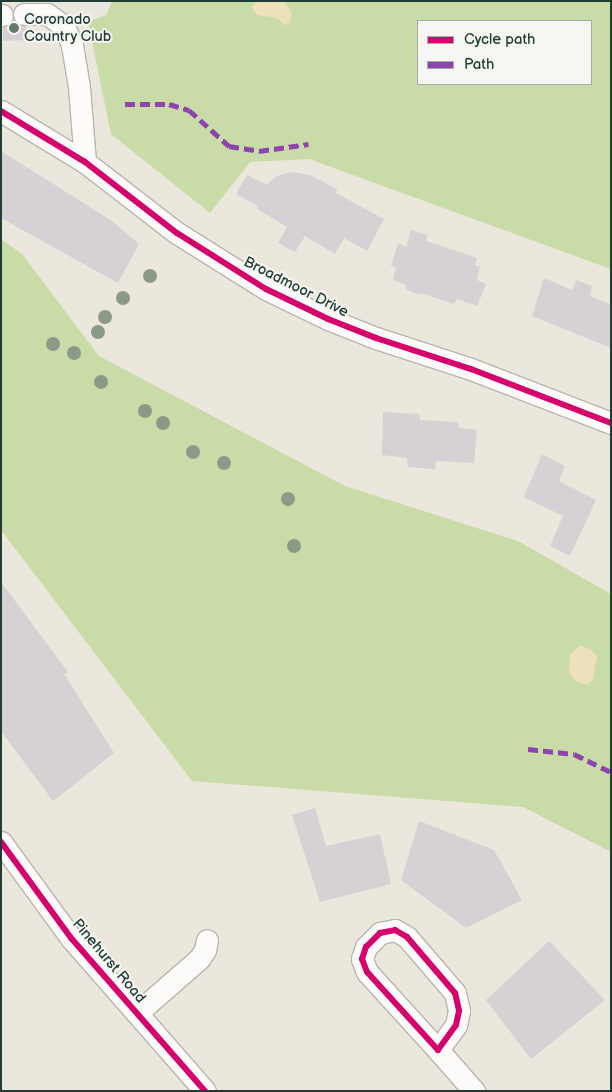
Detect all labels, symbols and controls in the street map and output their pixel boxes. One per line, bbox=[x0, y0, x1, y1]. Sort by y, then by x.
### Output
place label: Coronado Country Club bbox=[24, 10, 112, 45]
legend bbox=[417, 20, 592, 85]
marker: Coronado Country Club bbox=[8, 22, 20, 34]
text: Cycle path bbox=[464, 30, 535, 49]
text: Path bbox=[464, 55, 494, 74]
street label: Broadmoor Drive bbox=[241, 253, 351, 321]
street label: Pinehurst Road bbox=[68, 915, 150, 1007]

